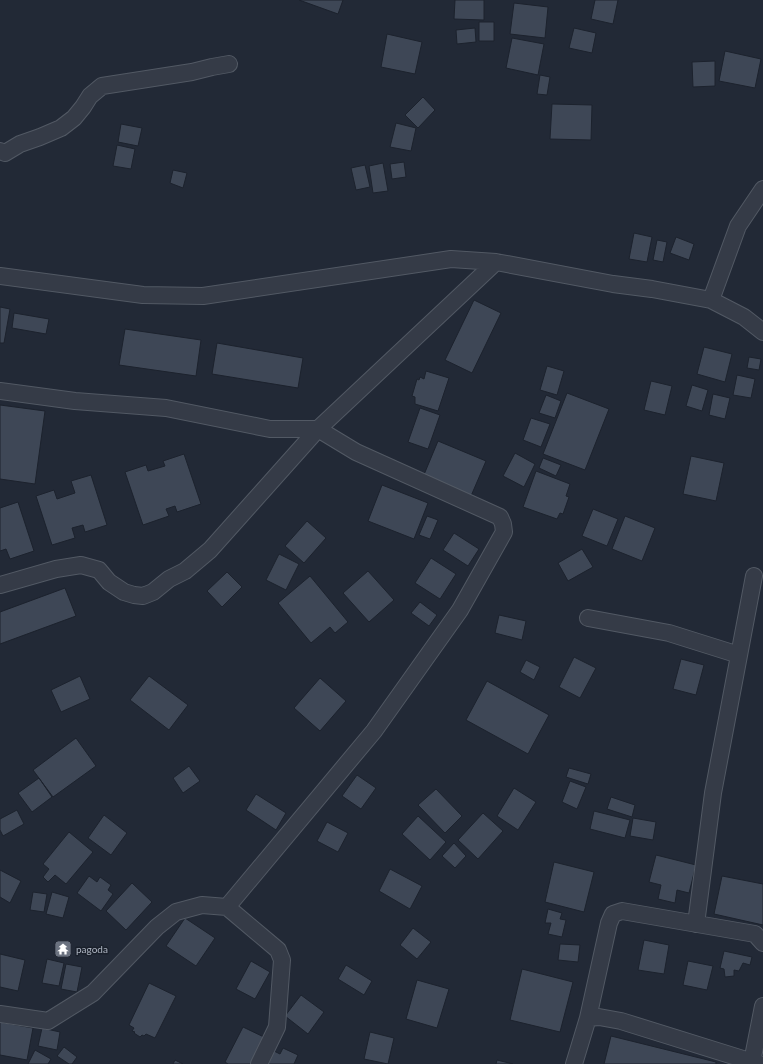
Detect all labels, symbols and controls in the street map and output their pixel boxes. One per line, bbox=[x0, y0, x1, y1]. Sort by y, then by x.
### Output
temple icon: pagoda bbox=[53, 939, 73, 959]
place label: pagoda bbox=[76, 943, 108, 955]

